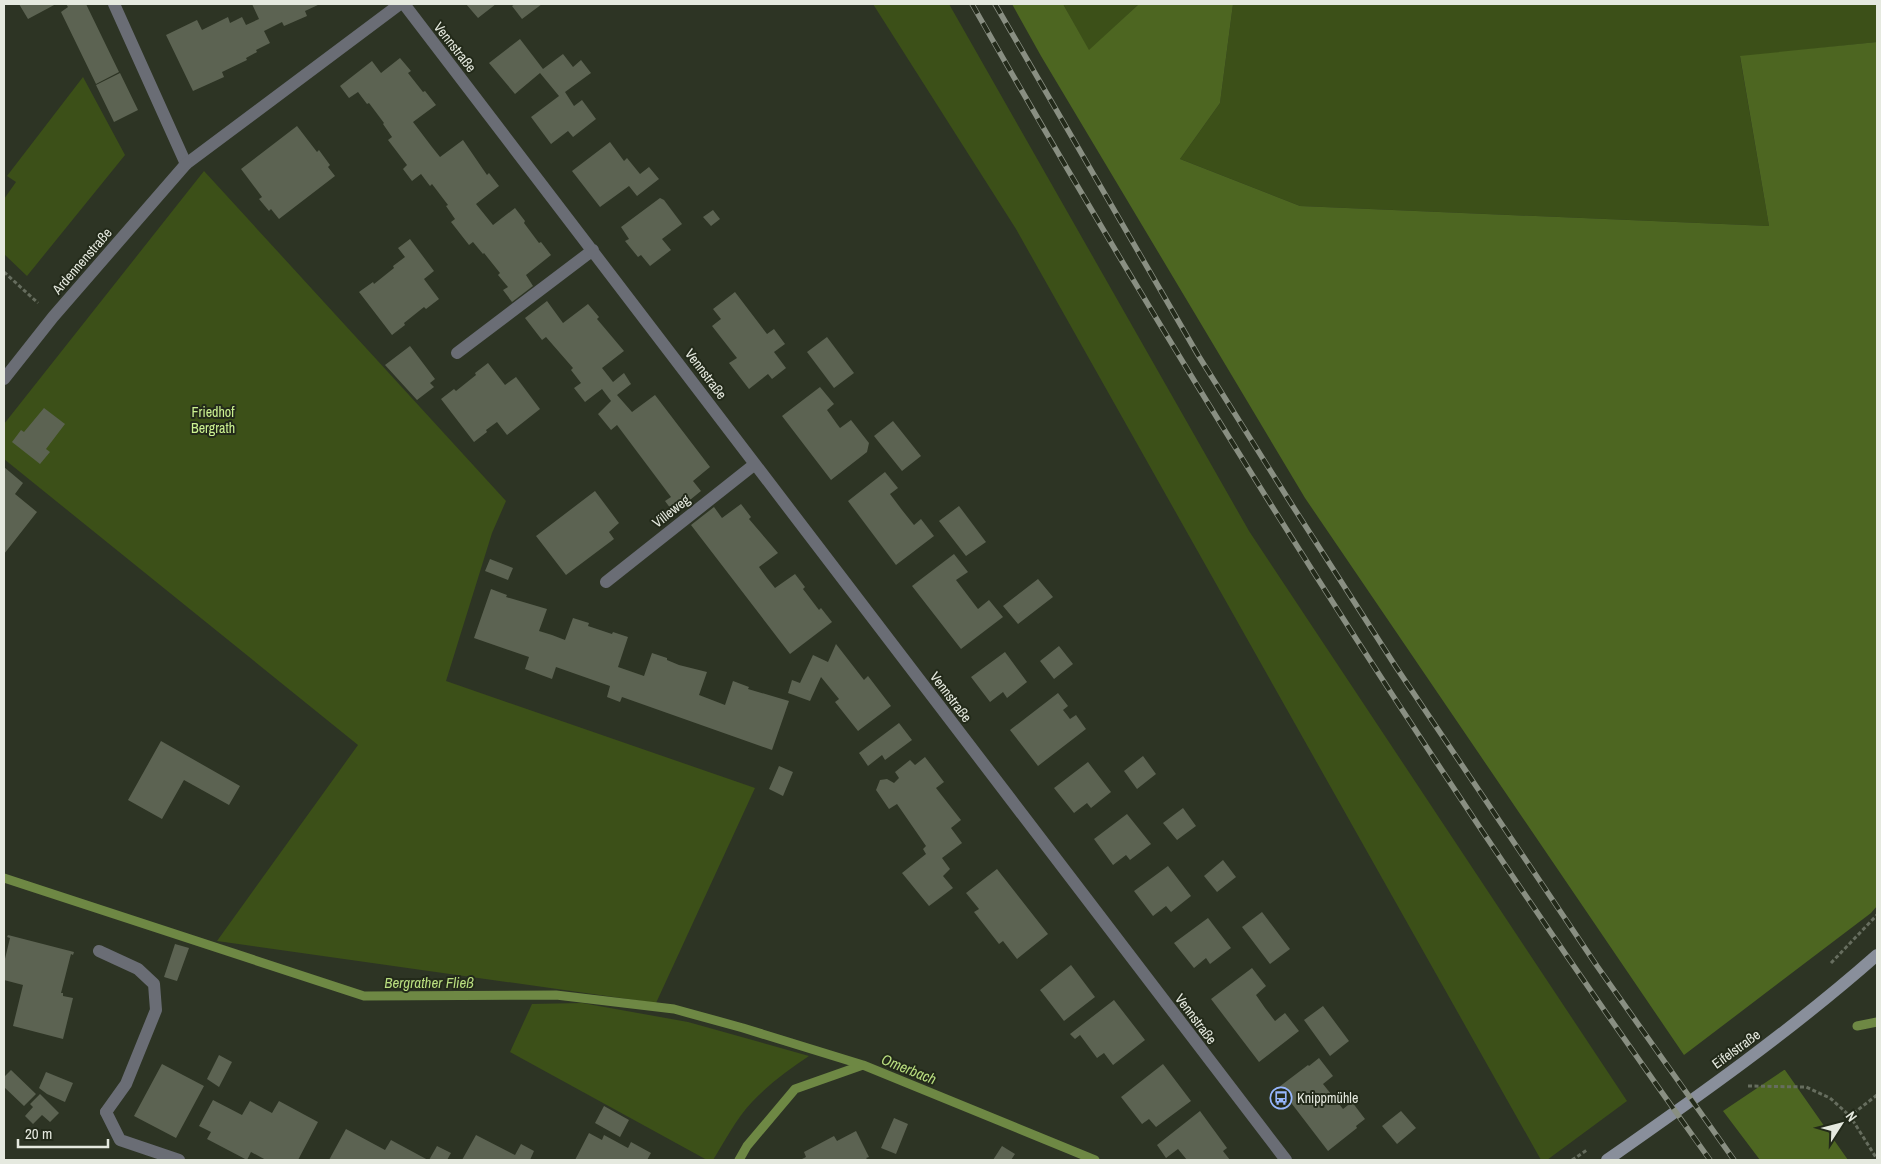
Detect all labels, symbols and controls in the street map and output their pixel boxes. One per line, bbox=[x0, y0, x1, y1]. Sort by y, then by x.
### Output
street label: Vennstraße bbox=[430, 18, 480, 76]
street label: Ardennenstraße bbox=[48, 224, 116, 299]
street label: Vennstraße bbox=[681, 345, 731, 403]
park label: Friedhof Bergrath bbox=[191, 403, 235, 437]
street label: Villeweg bbox=[648, 490, 694, 531]
street label: Vennstraße bbox=[926, 668, 976, 726]
water label: Bergrather Fließ bbox=[384, 972, 474, 993]
street label: Vennstraße bbox=[1171, 990, 1221, 1048]
street label: Eifelstraße bbox=[1708, 1025, 1764, 1073]
water label: Omerbach bbox=[878, 1049, 940, 1090]
bus stop icon: Knippmühle bbox=[1269, 1086, 1293, 1110]
place label: Knippmühle bbox=[1297, 1089, 1358, 1107]
north arrow bbox=[1816, 1099, 1866, 1149]
text: N bbox=[1842, 1108, 1861, 1125]
scale bar bbox=[18, 1116, 108, 1148]
text: 20 m bbox=[25, 1123, 52, 1144]

